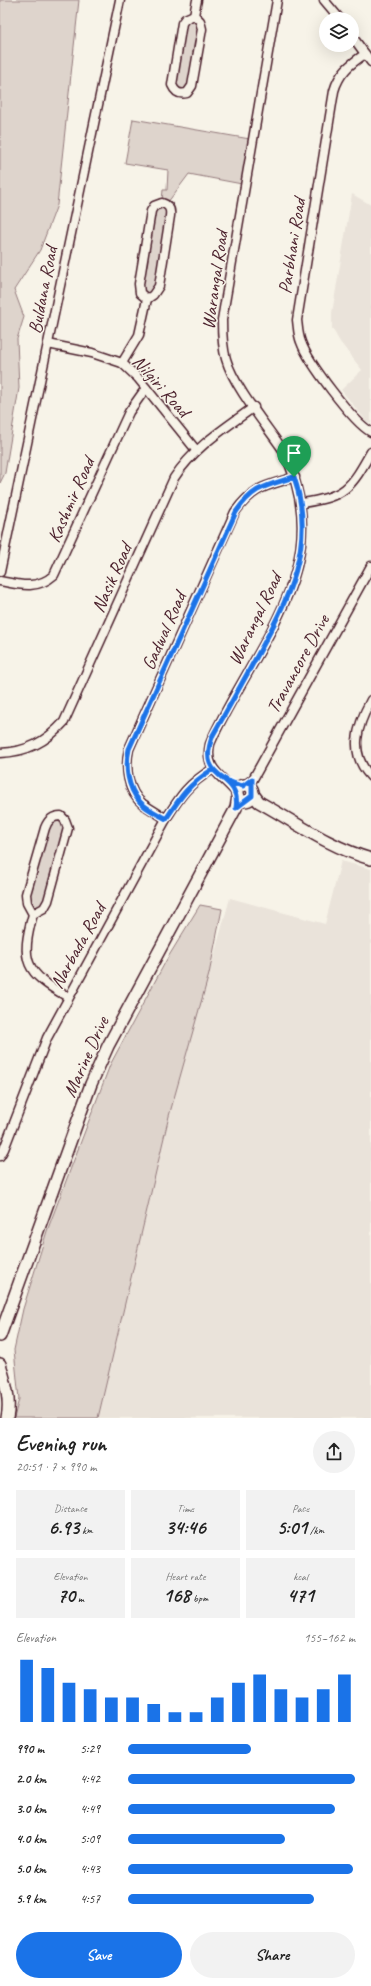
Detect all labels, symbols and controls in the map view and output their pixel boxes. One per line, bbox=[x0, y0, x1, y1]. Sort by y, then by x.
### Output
map controls bbox=[319, 12, 359, 52]
button: layers bbox=[319, 12, 359, 52]
street label: Parbhani Road bbox=[273, 193, 312, 295]
street label: Warangal Road bbox=[196, 226, 234, 331]
street label: Buldana Road bbox=[23, 241, 64, 336]
street label: Nilgiri Road bbox=[127, 350, 198, 425]
pin bbox=[277, 436, 311, 477]
icon: arrive bbox=[283, 442, 305, 464]
street label: Kashmir Road bbox=[42, 451, 102, 546]
street label: Nasik Road bbox=[86, 537, 139, 616]
street label: Warangal Road bbox=[222, 566, 289, 669]
street label: Gadwal Road bbox=[136, 585, 193, 674]
street label: Travancore Drive bbox=[261, 609, 336, 718]
street label: Narbada Road bbox=[45, 896, 113, 993]
street label: Marine Drive bbox=[58, 1011, 115, 1101]
text: Evening run bbox=[16, 1430, 106, 1458]
button: share bbox=[313, 1431, 355, 1473]
text: 20:51 · 7 × 990 m bbox=[16, 1459, 97, 1475]
text: Distance bbox=[54, 1501, 87, 1515]
text: Time bbox=[177, 1501, 194, 1515]
text: Pace bbox=[292, 1501, 309, 1515]
text: 6.93 bbox=[48, 1515, 79, 1540]
text: 34:46 bbox=[165, 1515, 206, 1540]
text: 5:01 bbox=[277, 1515, 307, 1540]
text: km bbox=[79, 1523, 93, 1537]
text: /km bbox=[307, 1523, 324, 1537]
text: Elevation bbox=[54, 1569, 87, 1583]
text: Heart rate bbox=[165, 1569, 206, 1583]
text: kcal bbox=[293, 1569, 308, 1583]
text: 70 bbox=[57, 1583, 75, 1608]
text: 168 bbox=[163, 1583, 190, 1608]
text: 471 bbox=[287, 1583, 314, 1608]
text: m bbox=[75, 1591, 84, 1605]
text: bpm bbox=[190, 1591, 208, 1605]
text: Elevation bbox=[16, 1630, 56, 1646]
text: 155–162 m bbox=[304, 1630, 355, 1646]
text: 990 m bbox=[16, 1741, 44, 1757]
text: 5:29 bbox=[80, 1741, 100, 1757]
text: 2.0 km bbox=[16, 1771, 46, 1787]
text: 4:42 bbox=[80, 1771, 100, 1787]
text: 3.0 km bbox=[16, 1801, 46, 1817]
text: 4:49 bbox=[80, 1801, 100, 1817]
text: 4.0 km bbox=[16, 1831, 46, 1847]
text: 5:09 bbox=[80, 1831, 100, 1847]
text: 5.0 km bbox=[16, 1861, 46, 1877]
text: 4:43 bbox=[80, 1861, 100, 1877]
text: 5.9 km bbox=[16, 1891, 46, 1907]
text: 4:57 bbox=[80, 1891, 100, 1907]
button: Save bbox=[16, 1932, 182, 1978]
button: Share bbox=[190, 1932, 355, 1978]

